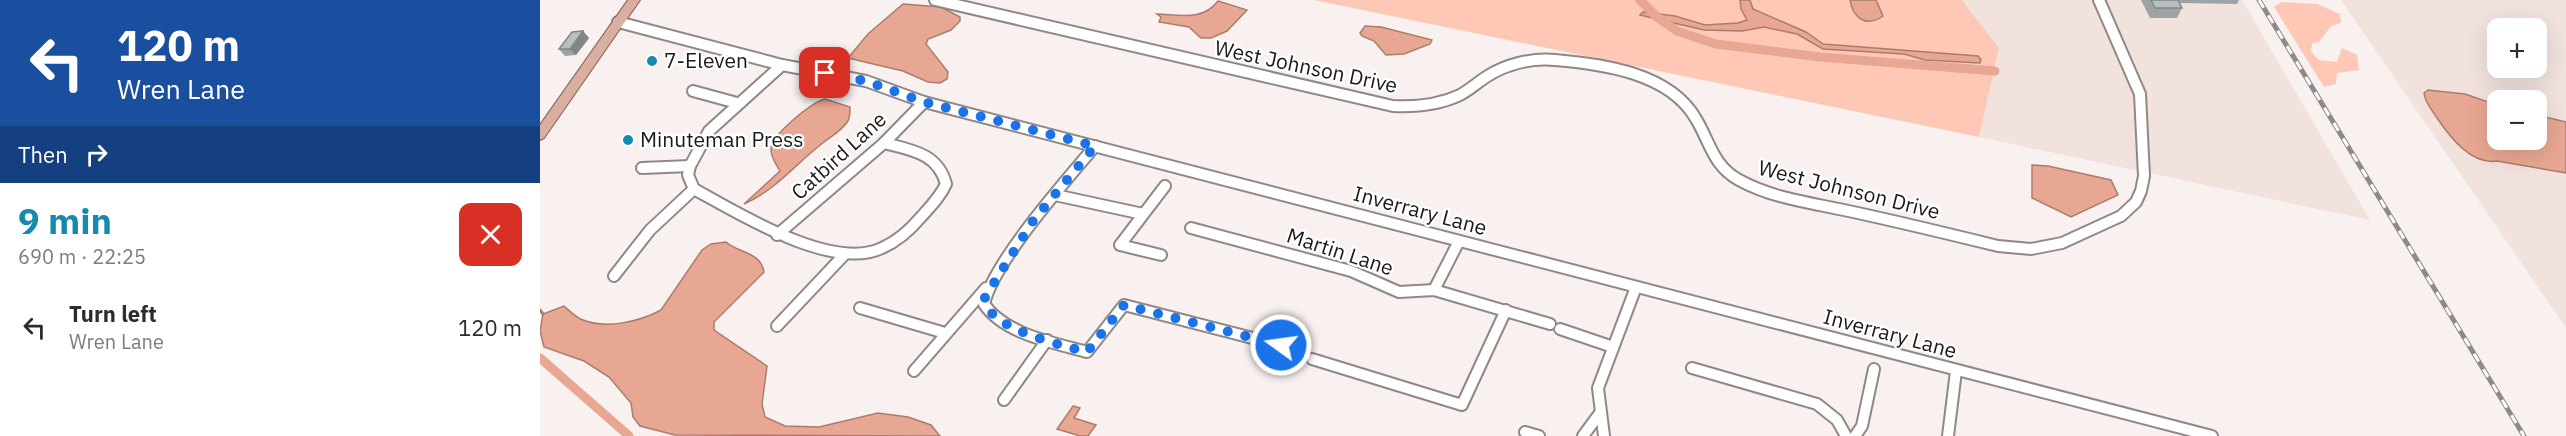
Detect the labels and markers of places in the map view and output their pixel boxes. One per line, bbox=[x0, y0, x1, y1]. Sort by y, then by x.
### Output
place label: 7-Eleven bbox=[664, 46, 748, 74]
pin bbox=[799, 47, 850, 98]
marker: 7-Eleven bbox=[645, 54, 659, 68]
place label: Minuteman Press bbox=[640, 125, 803, 153]
marker: Minuteman Press bbox=[621, 133, 635, 147]

